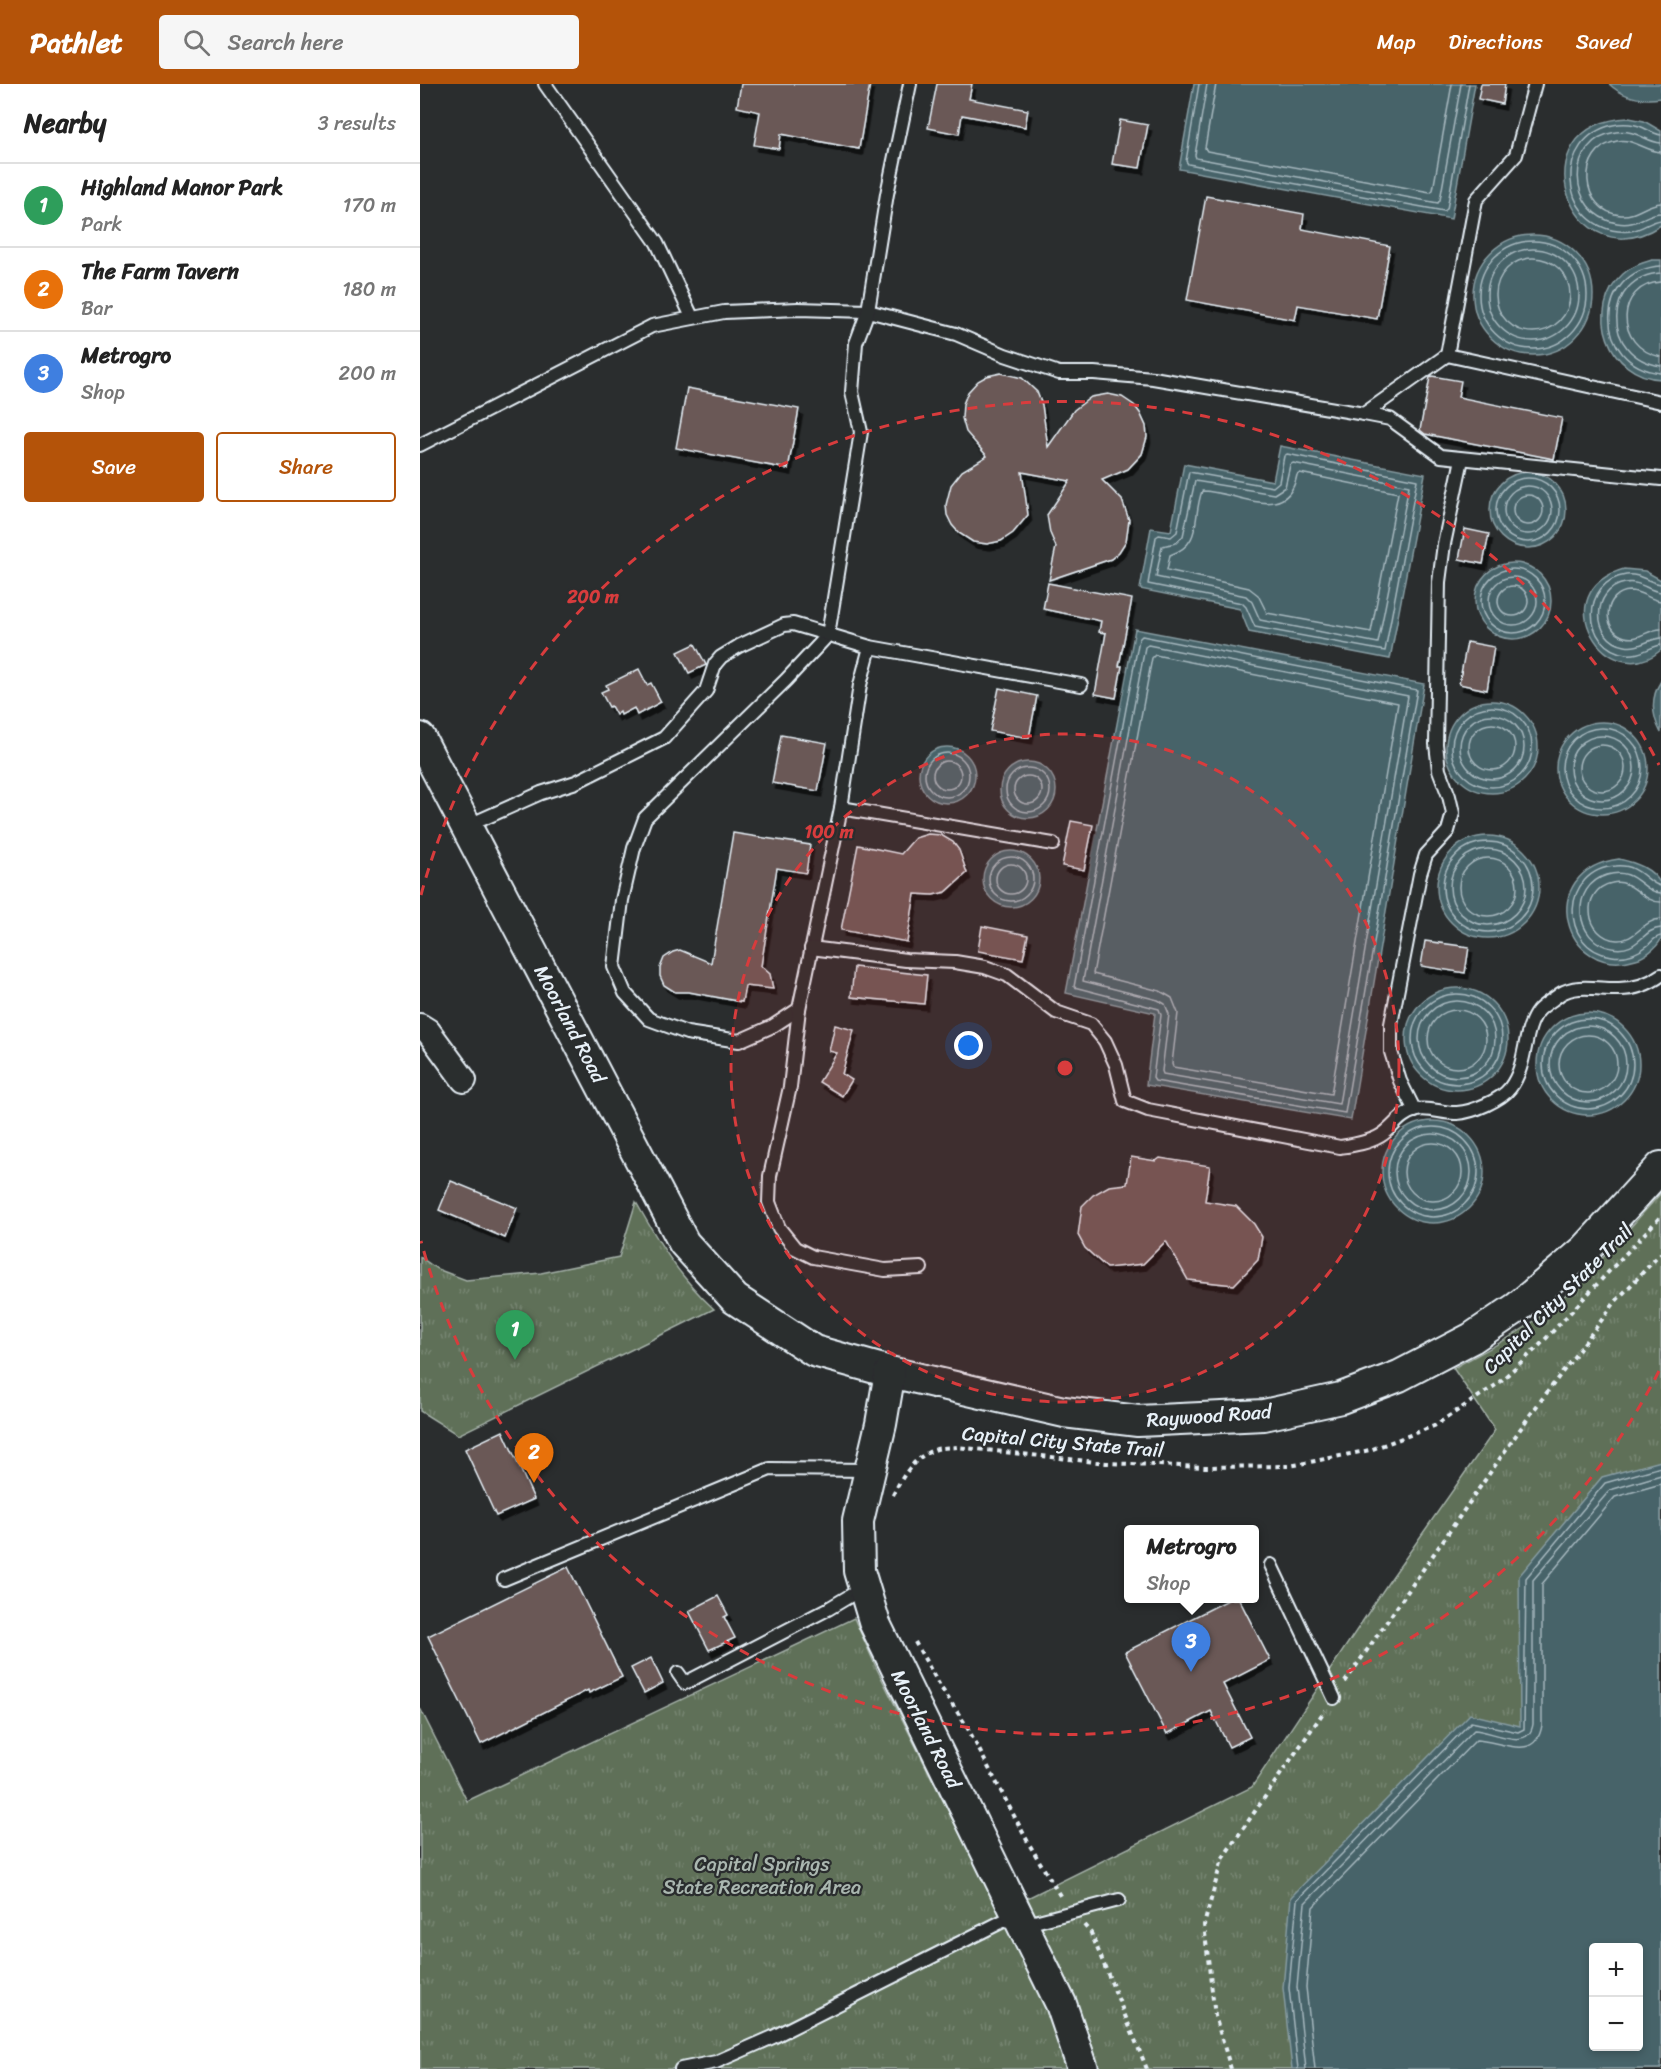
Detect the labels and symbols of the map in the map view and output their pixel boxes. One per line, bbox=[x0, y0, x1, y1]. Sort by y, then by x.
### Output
text: 200 m bbox=[566, 581, 619, 613]
text: 100 m bbox=[805, 816, 854, 848]
street label: Moorland Road bbox=[524, 958, 617, 1091]
your location bbox=[954, 1031, 983, 1060]
centre of rings bbox=[1055, 1058, 1075, 1078]
street label: Capital City State Trail bbox=[1474, 1215, 1642, 1383]
pin: 1 bbox=[496, 1310, 535, 1360]
street label: Raywood Road bbox=[1145, 1394, 1274, 1438]
street label: Capital City State Trail bbox=[961, 1416, 1166, 1468]
pin: 2 bbox=[514, 1434, 554, 1483]
pin: 3 bbox=[1172, 1622, 1210, 1672]
street label: Moorland Road bbox=[881, 1663, 972, 1796]
park label: Capital Springs State Recreation Area bbox=[663, 1847, 861, 1905]

